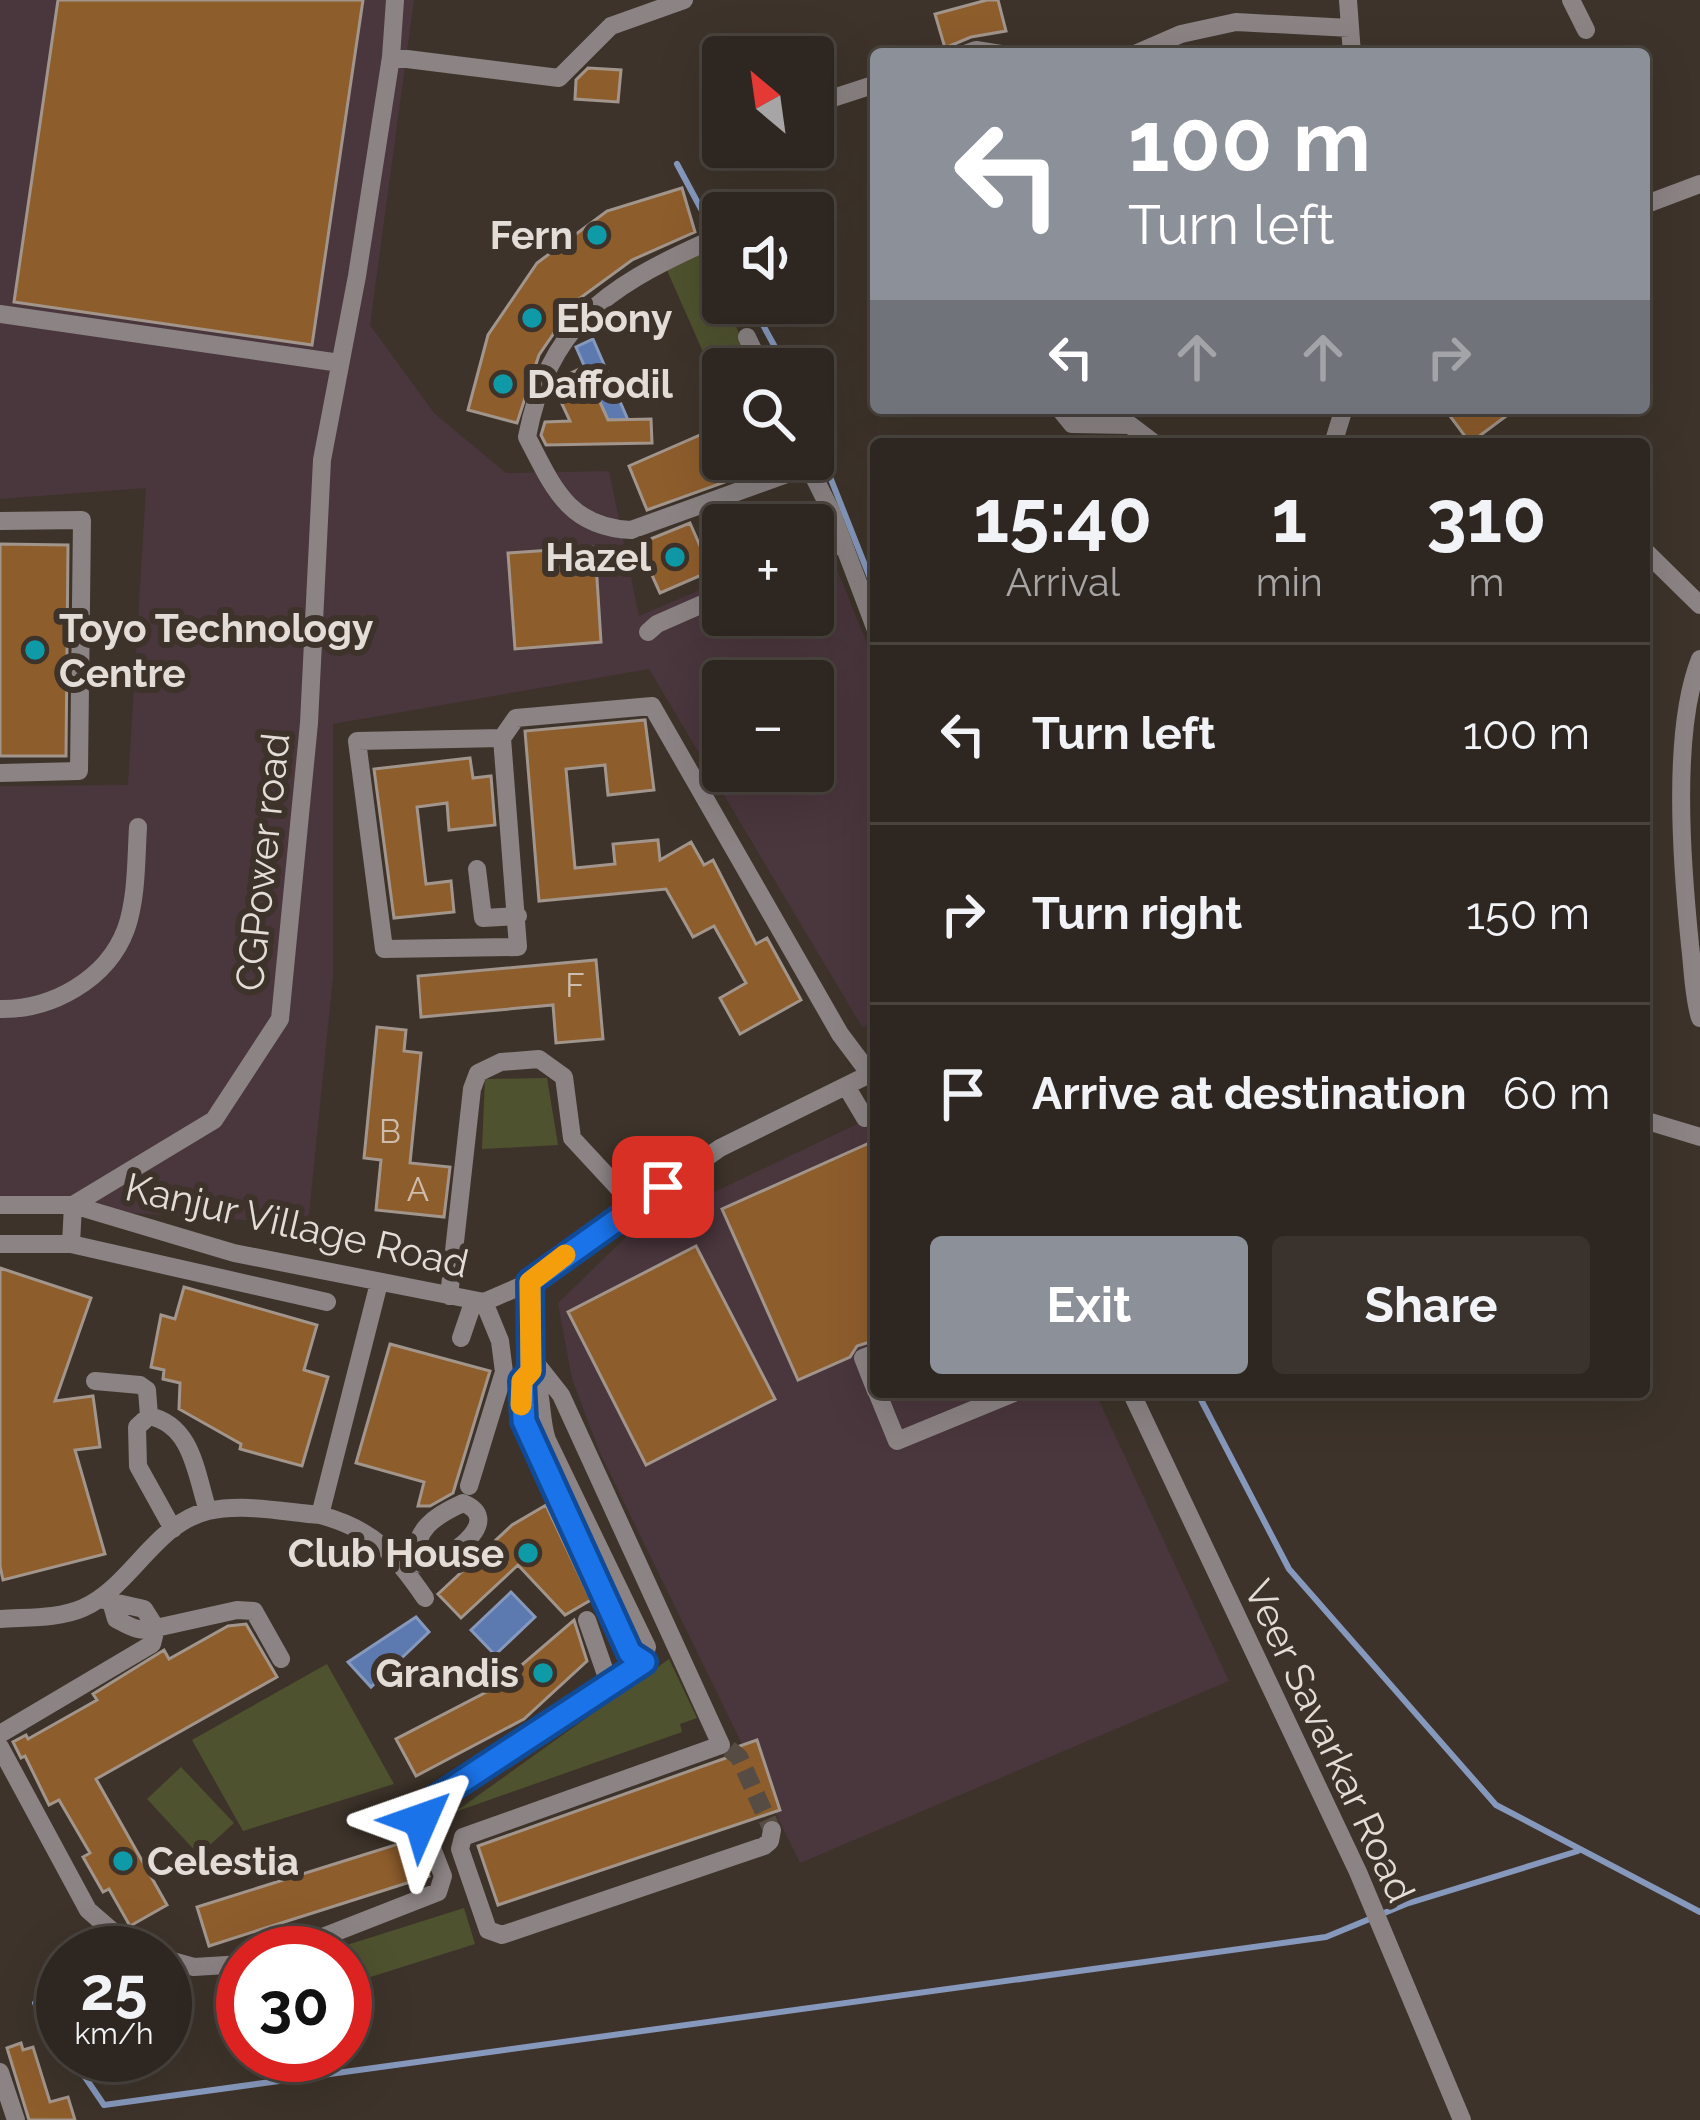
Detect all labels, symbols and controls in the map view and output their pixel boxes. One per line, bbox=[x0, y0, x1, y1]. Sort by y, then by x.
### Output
north arrow bbox=[702, 36, 834, 168]
map controls bbox=[702, 36, 834, 792]
text: 100 m bbox=[1128, 92, 1371, 191]
icon: left bbox=[930, 96, 1086, 252]
button: sound bbox=[702, 192, 834, 324]
text: Turn left bbox=[1128, 193, 1335, 257]
place label: Fern bbox=[490, 212, 573, 258]
marker: Fern bbox=[584, 222, 610, 248]
place label: Ebony bbox=[556, 295, 672, 341]
marker: Ebony bbox=[519, 305, 545, 331]
icon: left bbox=[1038, 324, 1104, 390]
icon: ahead bbox=[1164, 324, 1230, 390]
icon: ahead bbox=[1290, 324, 1356, 390]
icon: right bbox=[1416, 324, 1482, 390]
button: search bbox=[702, 348, 834, 480]
place label: Daffodil bbox=[527, 361, 673, 407]
marker: Daffodil bbox=[490, 371, 516, 397]
text: 15:40 bbox=[974, 474, 1152, 559]
text: 1 bbox=[1272, 474, 1307, 559]
text: 310 bbox=[1426, 474, 1546, 559]
button: + bbox=[702, 504, 834, 636]
place label: Hazel bbox=[545, 534, 652, 580]
marker: Hazel bbox=[662, 544, 688, 570]
text: Arrival bbox=[1006, 559, 1120, 605]
text: min bbox=[1256, 559, 1323, 605]
text: m bbox=[1468, 559, 1504, 605]
place label: Toyo Technology Centre bbox=[59, 605, 373, 696]
marker: Toyo Technology Centre bbox=[22, 637, 48, 663]
button: − bbox=[702, 660, 834, 792]
icon: left bbox=[930, 701, 996, 767]
text: Turn left bbox=[1032, 707, 1215, 760]
text: 100 m bbox=[1463, 707, 1590, 760]
street label: CGPower road bbox=[226, 731, 298, 993]
icon: right bbox=[930, 881, 996, 947]
text: Turn right bbox=[1032, 887, 1242, 940]
text: 150 m bbox=[1466, 887, 1590, 940]
house number: F bbox=[565, 966, 585, 1005]
icon: arrive bbox=[930, 1061, 996, 1127]
text: Arrive at destination bbox=[1032, 1067, 1467, 1120]
text: 60 m bbox=[1503, 1067, 1610, 1120]
house number: B bbox=[379, 1112, 401, 1151]
pin bbox=[612, 1136, 714, 1238]
icon: arrive bbox=[630, 1154, 696, 1220]
street label: Kanjur Village Road bbox=[121, 1163, 473, 1287]
house number: A bbox=[407, 1170, 429, 1209]
button: Exit bbox=[930, 1236, 1248, 1374]
button: Share bbox=[1272, 1236, 1590, 1374]
place label: Club House bbox=[288, 1530, 504, 1576]
marker: Club House bbox=[515, 1540, 541, 1566]
street label: Veer Savarkar Road bbox=[1235, 1573, 1425, 1909]
place label: Grandis bbox=[375, 1650, 519, 1696]
marker: Grandis bbox=[530, 1660, 556, 1686]
position arrow bbox=[358, 1757, 484, 1883]
place label: Celestia bbox=[147, 1838, 299, 1884]
marker: Celestia bbox=[110, 1848, 136, 1874]
speed limit sign: 30 bbox=[216, 1926, 372, 2082]
text: 25 bbox=[80, 1954, 148, 2024]
text: km/h bbox=[74, 2016, 154, 2051]

